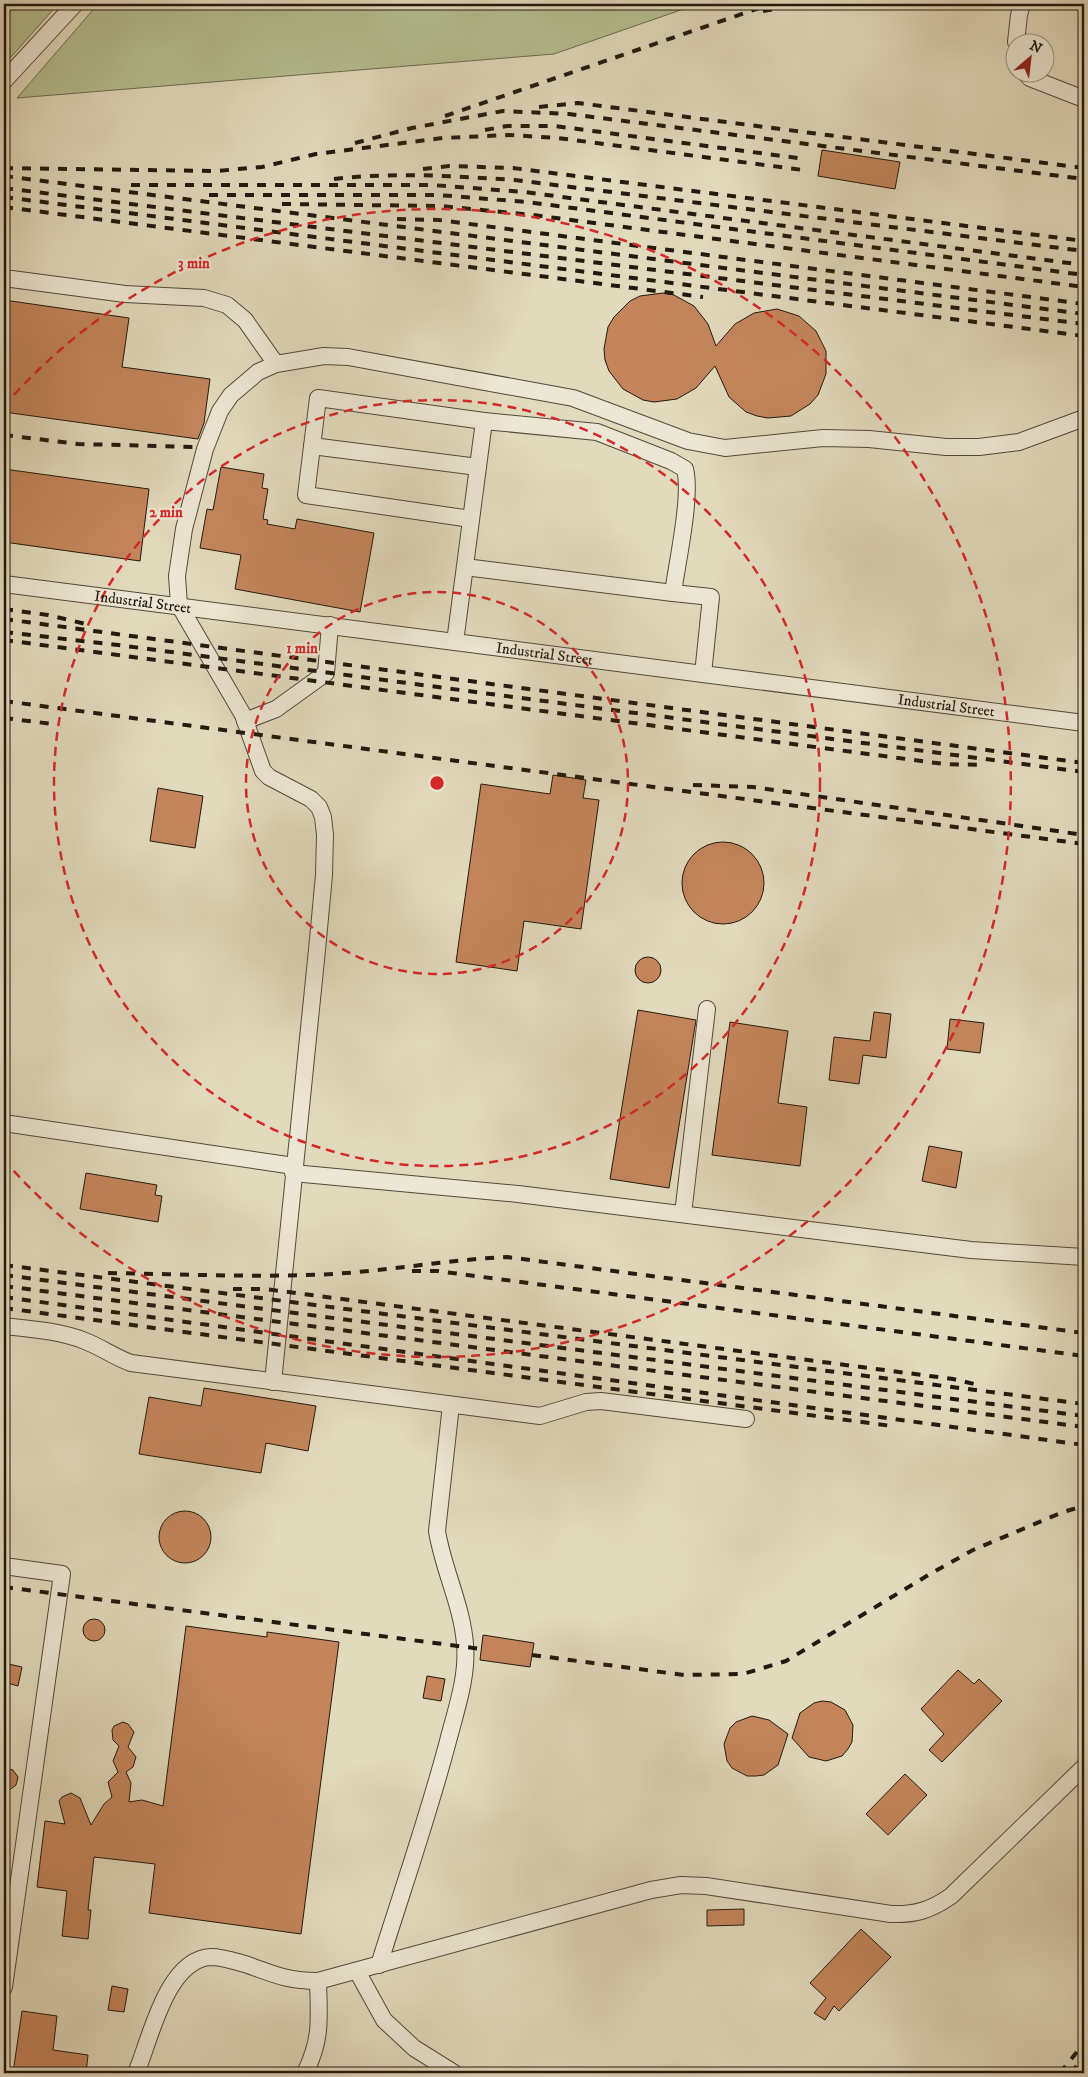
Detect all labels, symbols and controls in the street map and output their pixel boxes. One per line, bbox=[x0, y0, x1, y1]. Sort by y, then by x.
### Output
north arrow bbox=[1006, 32, 1056, 82]
text: N bbox=[1026, 37, 1045, 58]
text: 3 min bbox=[178, 254, 210, 273]
text: 2 min bbox=[149, 503, 183, 522]
street label: Industrial Street bbox=[93, 587, 193, 618]
street label: Industrial Street bbox=[495, 638, 594, 670]
text: 1 min bbox=[286, 639, 318, 658]
street label: Industrial Street bbox=[897, 690, 996, 721]
centre of rings bbox=[428, 774, 446, 792]

